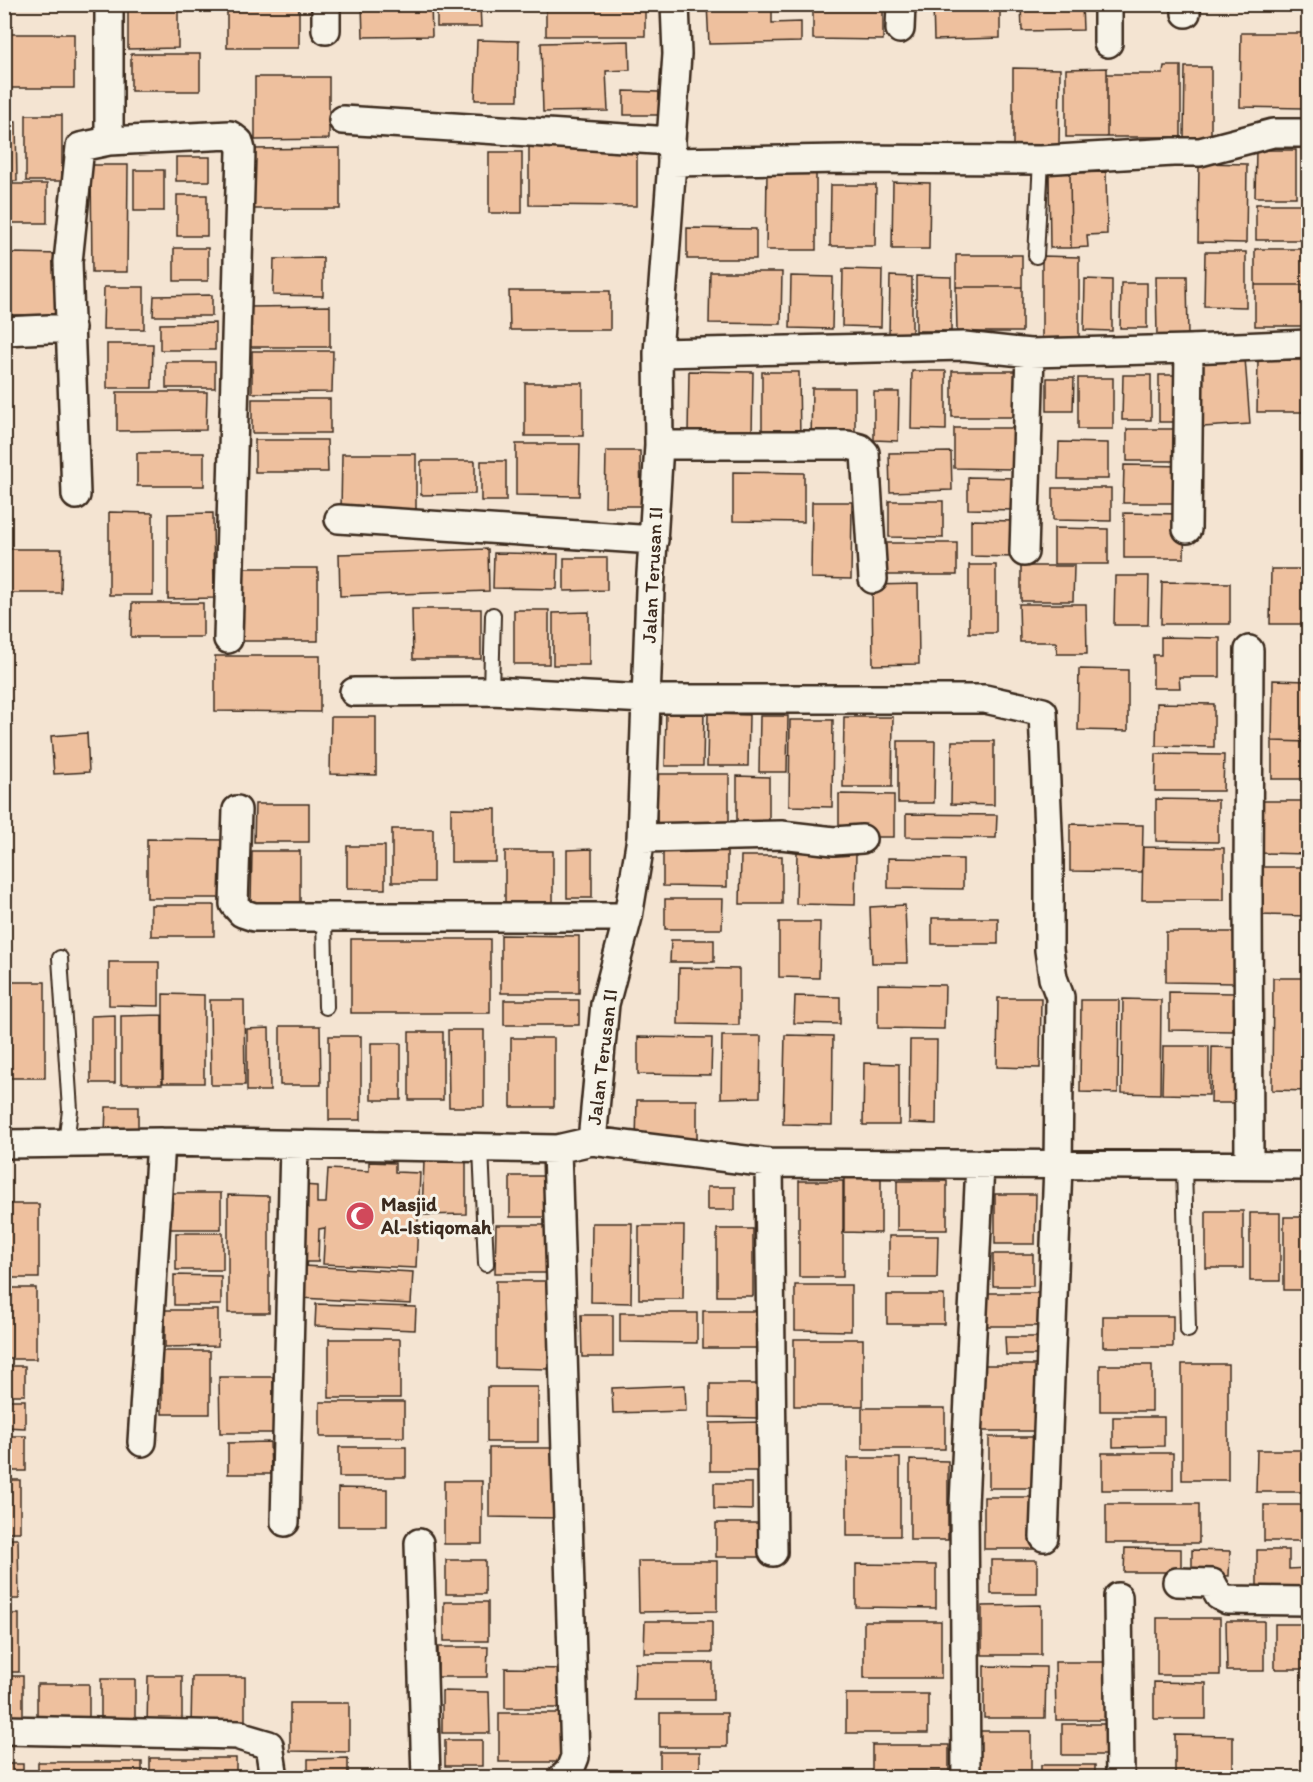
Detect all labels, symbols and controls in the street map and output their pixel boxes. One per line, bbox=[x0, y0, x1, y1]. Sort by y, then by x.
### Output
street label: Jalan Terusan II bbox=[636, 506, 668, 644]
street label: Jalan Terusan II bbox=[582, 988, 622, 1126]
place label: Masjid Al-Istiqomah bbox=[380, 1192, 492, 1240]
mosque icon: Masjid Al-Istiqomah bbox=[344, 1200, 376, 1232]

